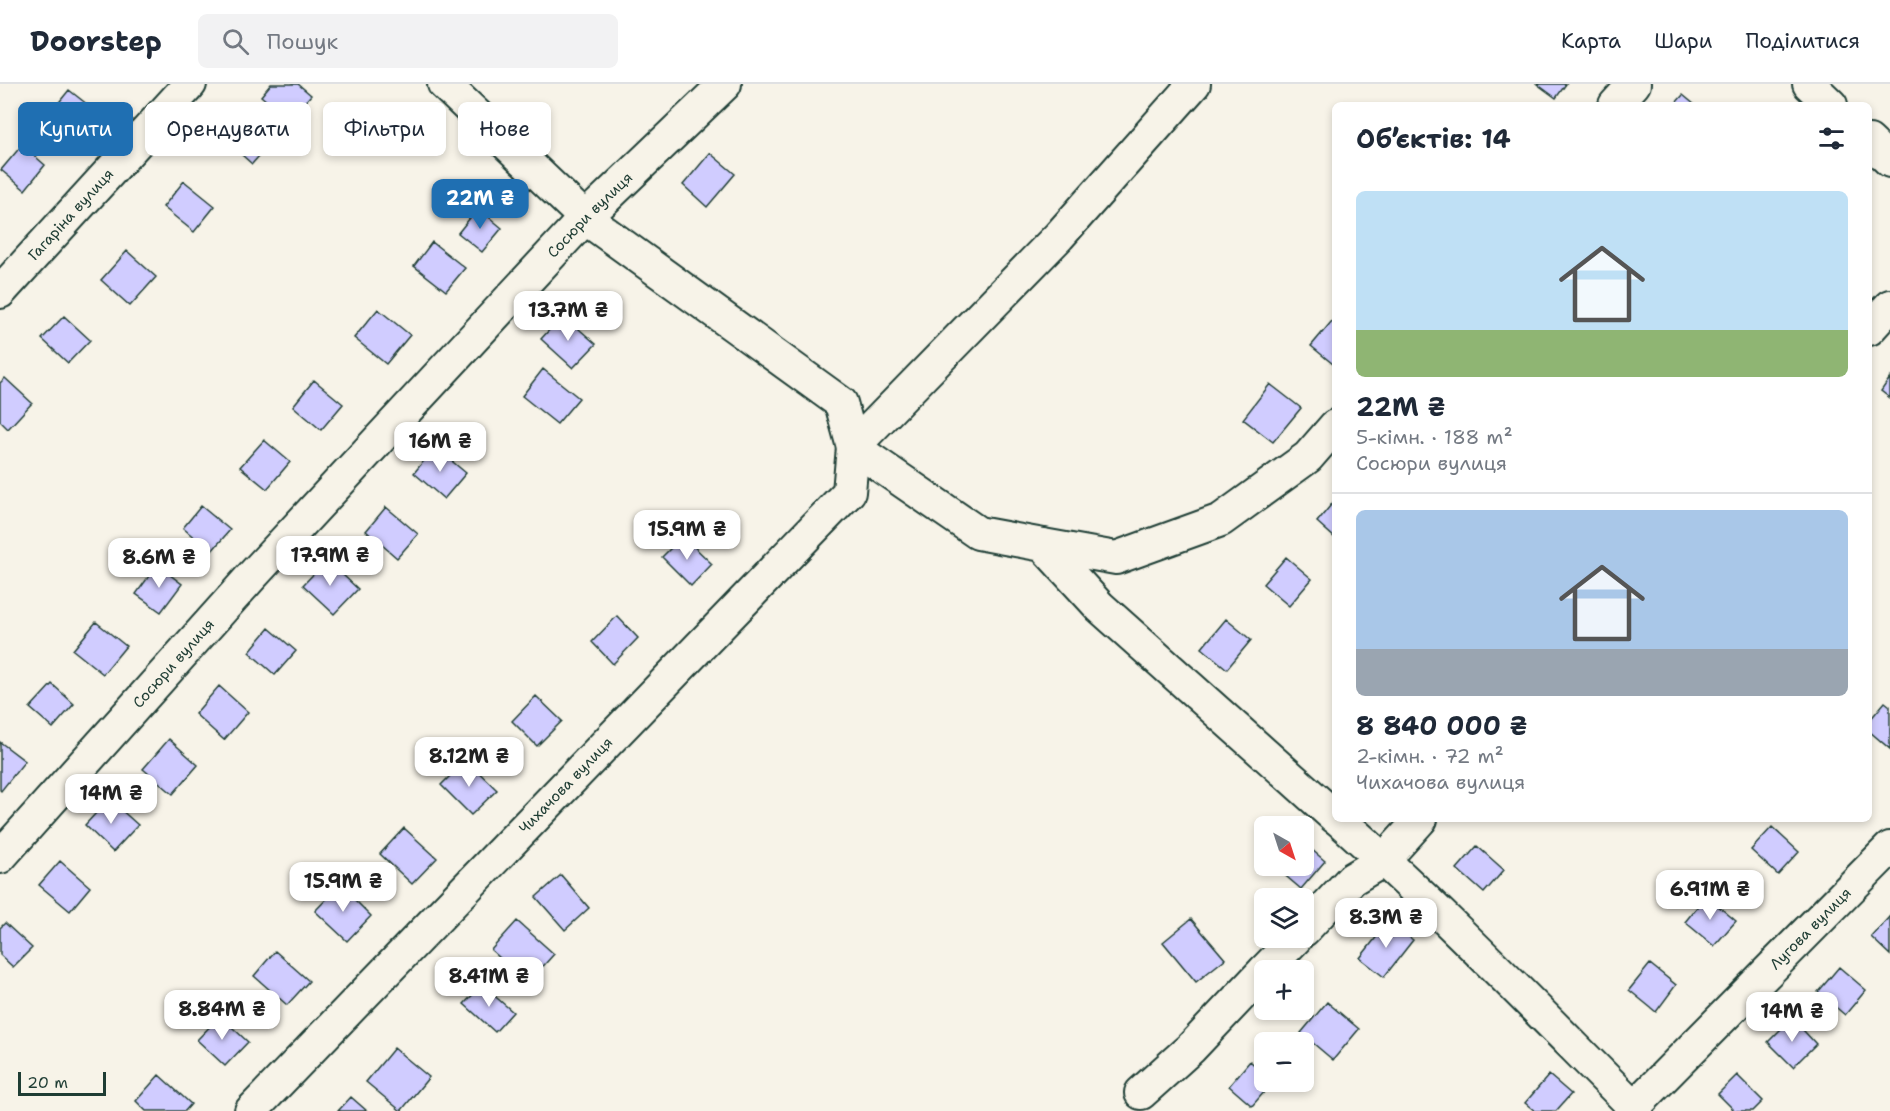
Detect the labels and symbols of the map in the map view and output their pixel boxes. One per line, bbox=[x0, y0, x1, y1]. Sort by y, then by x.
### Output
street label: Гагаріна вулиця bbox=[24, 164, 118, 265]
street label: Сосюри вулиця bbox=[543, 168, 637, 262]
pin: 22M ₴ bbox=[438, 179, 522, 230]
pin: 13.7M ₴ bbox=[513, 291, 623, 342]
pin: 16M ₴ bbox=[398, 422, 482, 473]
pin: 15.9M ₴ bbox=[632, 510, 742, 561]
pin: 17.9M ₴ bbox=[275, 536, 385, 587]
pin: 8.6M ₴ bbox=[110, 538, 208, 589]
street label: Сосюри вулиця bbox=[128, 614, 219, 712]
street label: Чихачова вулиця bbox=[514, 733, 617, 838]
pin: 8.12M ₴ bbox=[414, 737, 524, 788]
pin: 14M ₴ bbox=[69, 774, 153, 825]
north arrow bbox=[1254, 816, 1314, 876]
pin: 15.9M ₴ bbox=[288, 862, 398, 913]
pin: 6.91M ₴ bbox=[1655, 870, 1765, 921]
street label: Лугова вулиця bbox=[1765, 883, 1856, 974]
pin: 8.3M ₴ bbox=[1337, 898, 1435, 949]
pin: 8.41M ₴ bbox=[434, 957, 544, 1008]
pin: 8.84M ₴ bbox=[167, 990, 277, 1041]
pin: 14M ₴ bbox=[1750, 992, 1834, 1043]
scale bar bbox=[18, 1069, 106, 1096]

